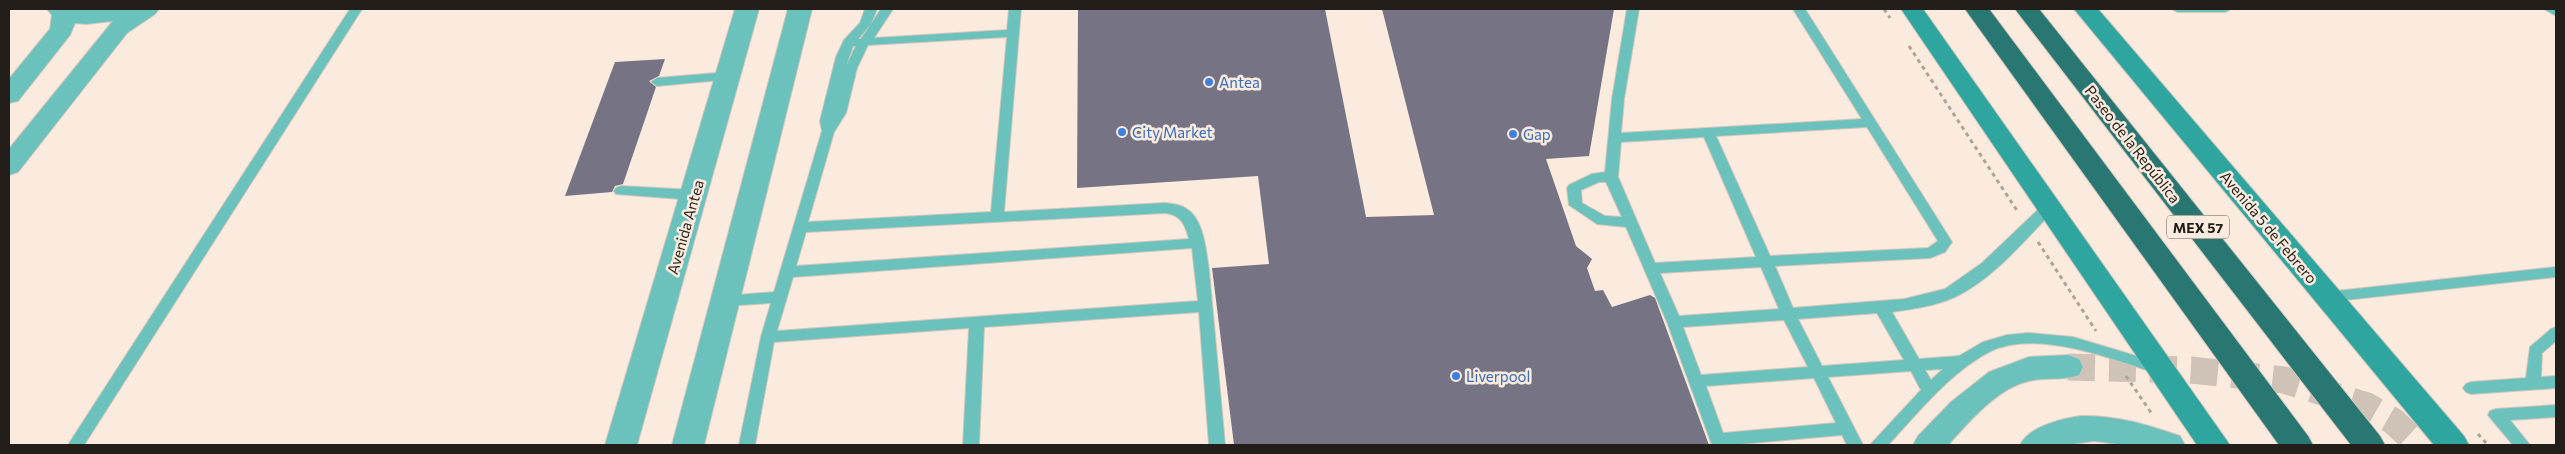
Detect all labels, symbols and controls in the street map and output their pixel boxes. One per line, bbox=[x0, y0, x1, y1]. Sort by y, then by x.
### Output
place label: Antea bbox=[1219, 73, 1260, 91]
marker: Antea bbox=[1203, 76, 1215, 88]
street label: Paseo de la República bbox=[2081, 82, 2185, 206]
place label: City Market bbox=[1132, 123, 1213, 141]
place label: Gap bbox=[1523, 125, 1551, 143]
marker: City Market bbox=[1116, 126, 1128, 138]
marker: Gap bbox=[1507, 128, 1519, 140]
street label: Avenida 5 de Febrero bbox=[2217, 167, 2321, 287]
street label: Avenida Antea bbox=[663, 178, 707, 276]
road number: MEX 57 bbox=[2167, 216, 2229, 238]
place label: Liverpool bbox=[1466, 367, 1530, 385]
marker: Liverpool bbox=[1450, 370, 1462, 382]

